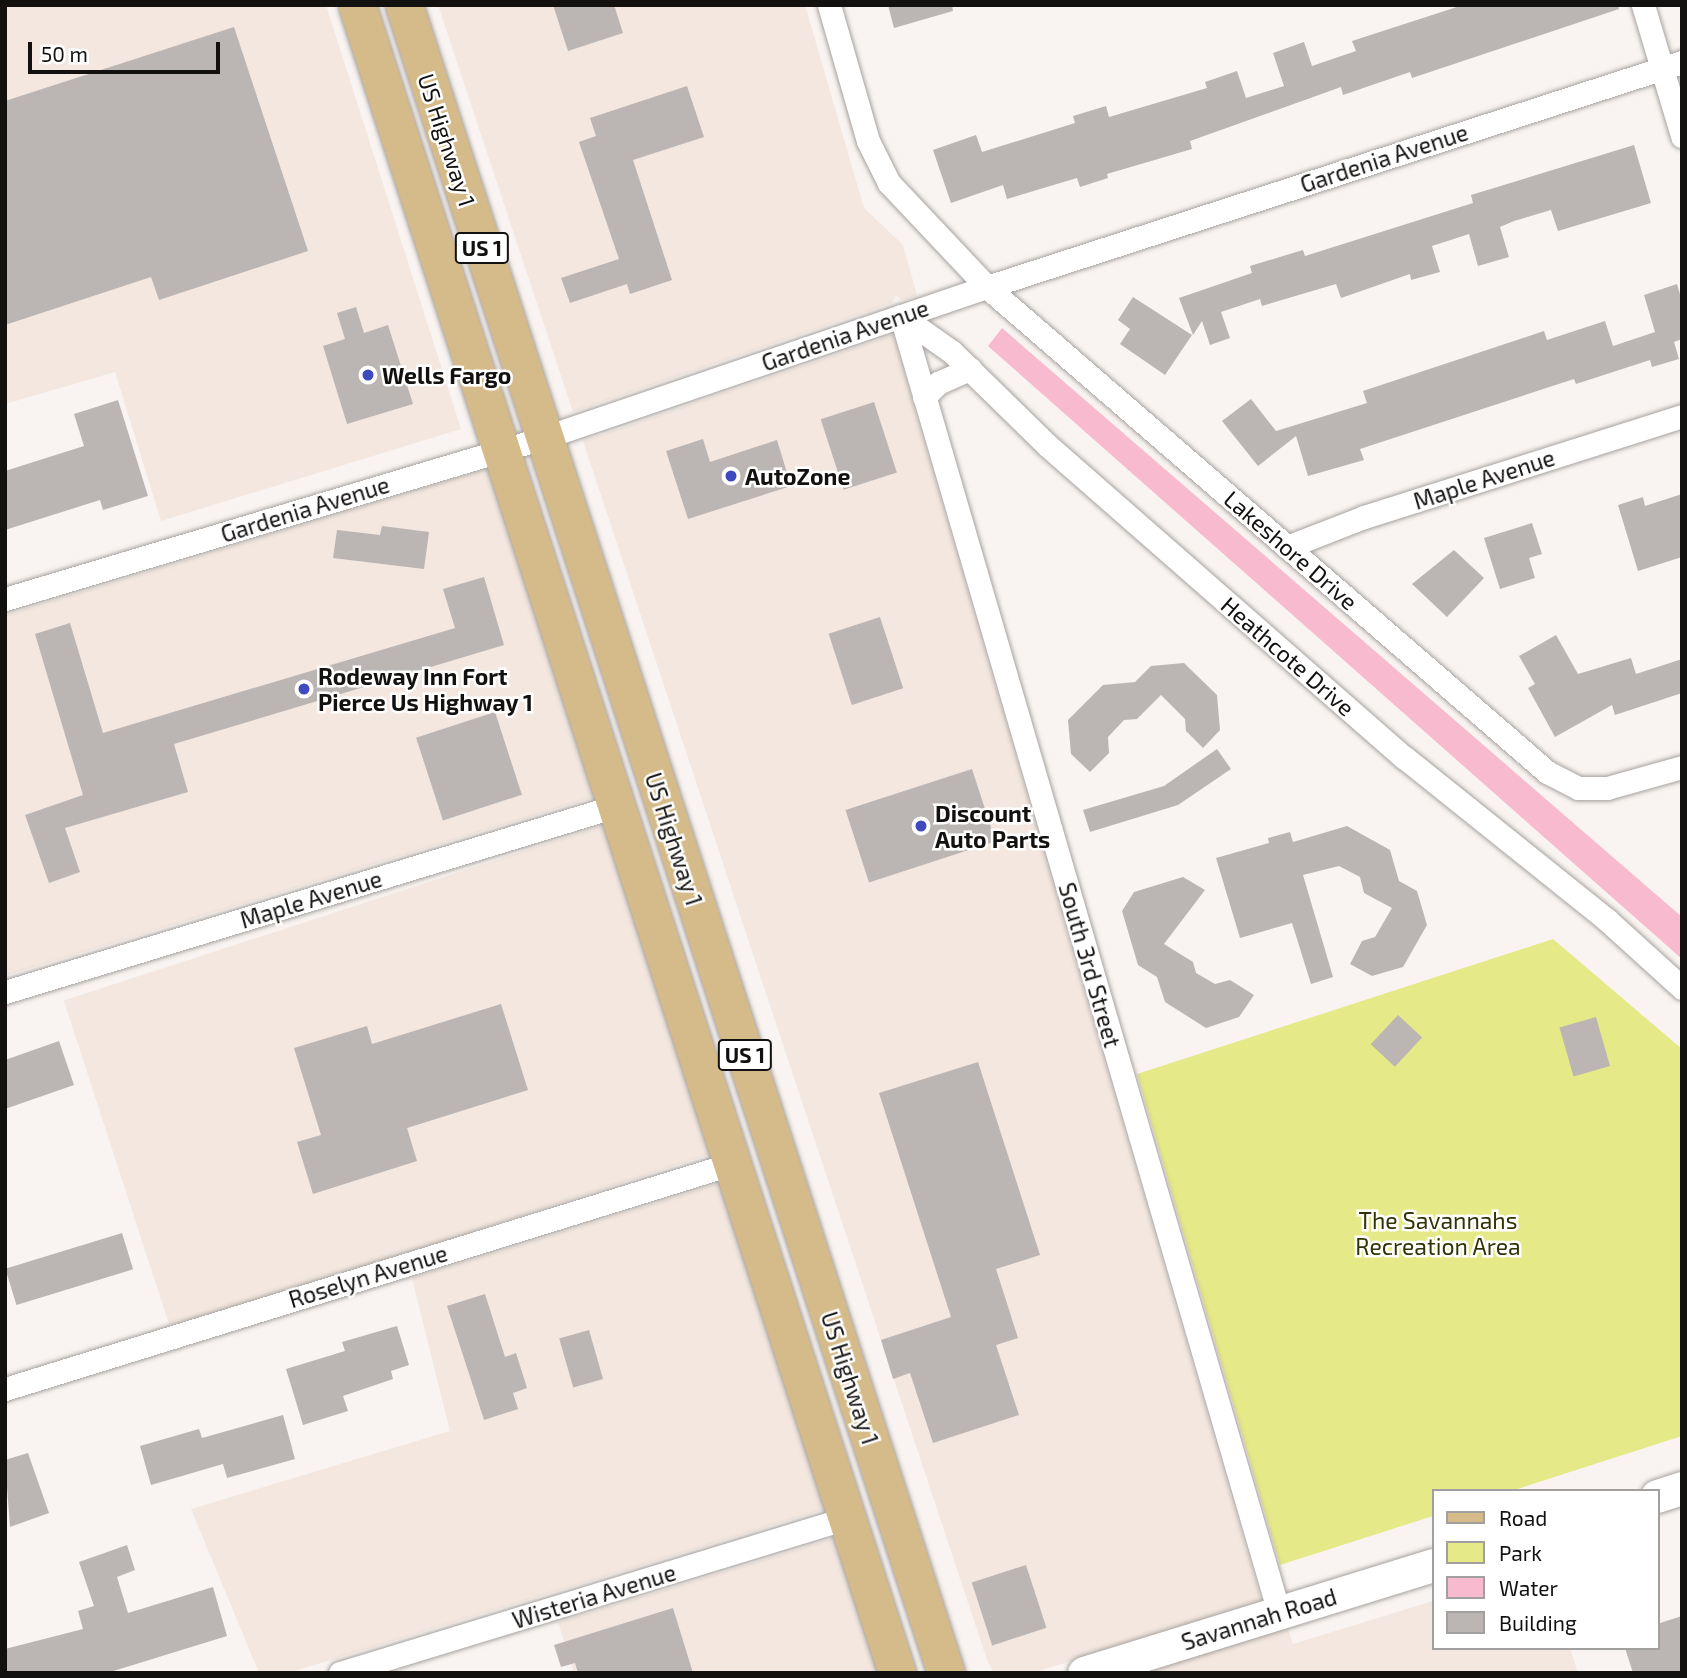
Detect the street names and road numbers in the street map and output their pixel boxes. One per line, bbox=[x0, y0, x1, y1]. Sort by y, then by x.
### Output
street label: US Highway 1 bbox=[412, 70, 482, 210]
street label: Gardenia Avenue bbox=[1296, 118, 1472, 198]
road number: US 1 bbox=[454, 230, 510, 266]
street label: Gardenia Avenue bbox=[758, 293, 932, 377]
street label: Maple Avenue bbox=[1410, 443, 1558, 515]
street label: Gardenia Avenue bbox=[217, 470, 393, 548]
street label: Lakeshore Drive bbox=[1219, 485, 1363, 615]
street label: Heathcote Drive bbox=[1216, 591, 1360, 721]
street label: US Highway 1 bbox=[639, 769, 709, 909]
street label: Maple Avenue bbox=[236, 864, 386, 934]
street label: South 3rd Street bbox=[1053, 879, 1127, 1051]
road number: US 1 bbox=[717, 1038, 773, 1072]
street label: Roselyn Avenue bbox=[285, 1239, 451, 1313]
street label: US Highway 1 bbox=[815, 1308, 885, 1448]
street label: Wisteria Avenue bbox=[509, 1558, 679, 1634]
street label: Savannah Road bbox=[1178, 1582, 1340, 1656]

